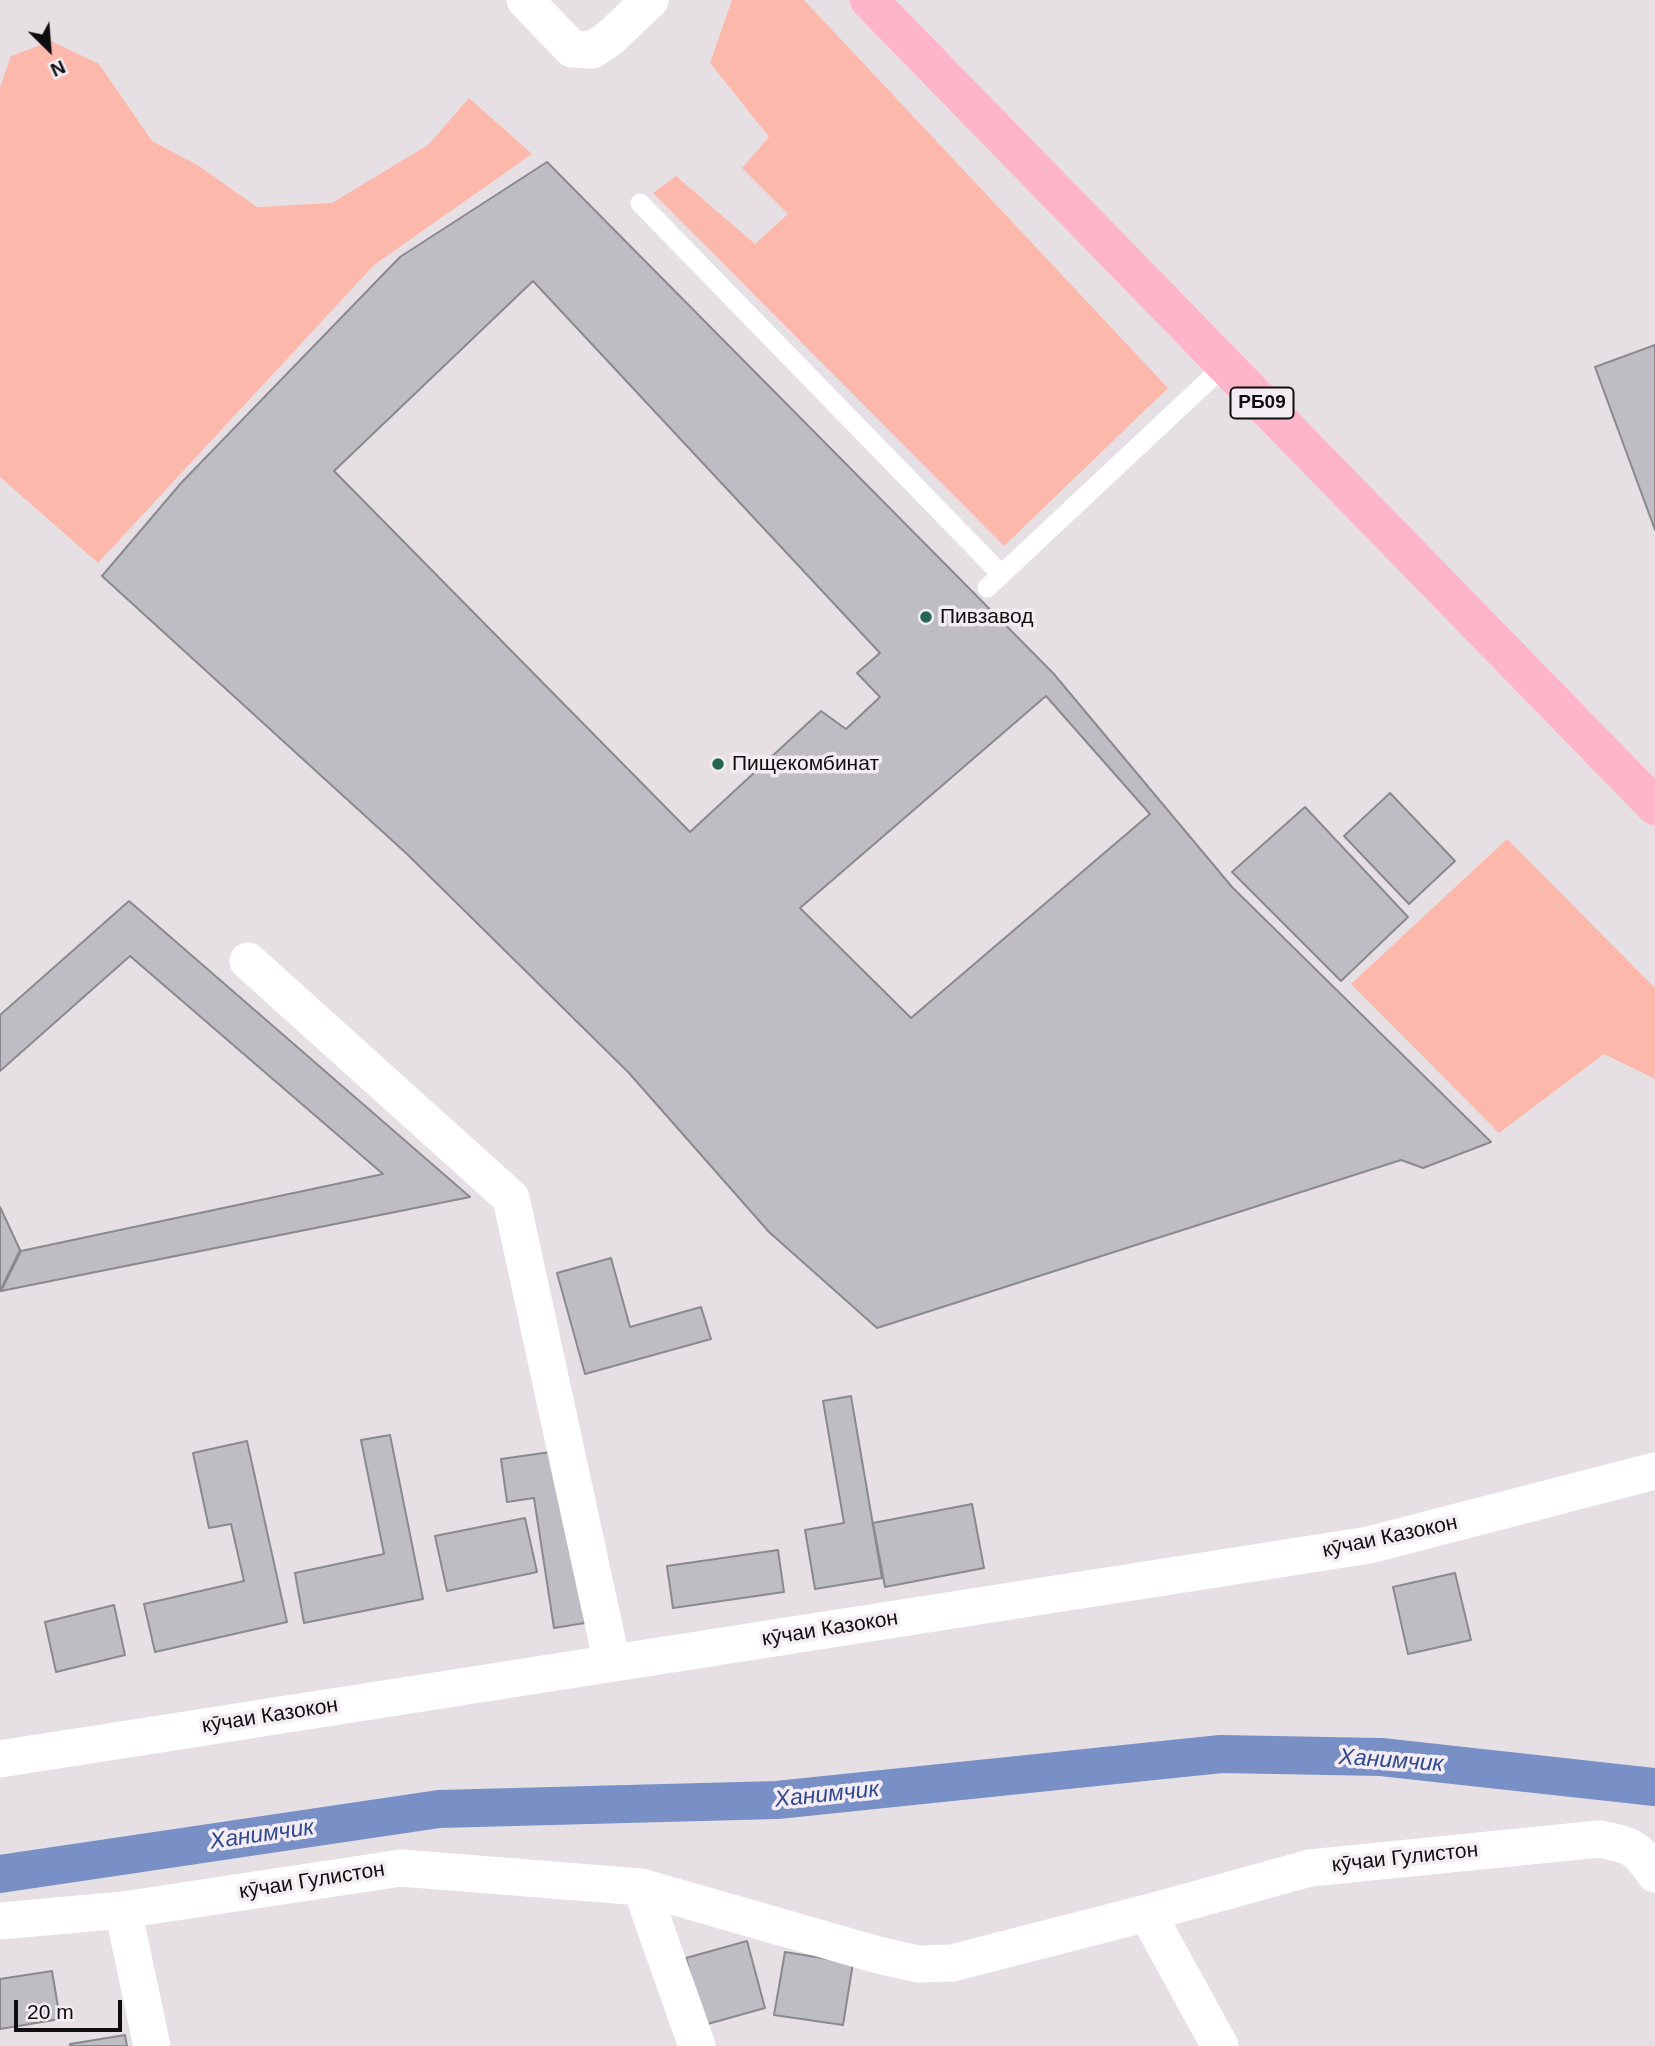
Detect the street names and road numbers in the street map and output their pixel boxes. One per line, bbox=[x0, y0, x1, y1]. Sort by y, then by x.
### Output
road number: РБ09 bbox=[1230, 388, 1294, 418]
street label: кӯчаи Казокон bbox=[1320, 1510, 1460, 1564]
street label: кӯчаи Казокон bbox=[760, 1606, 900, 1652]
street label: кӯчаи Казокон bbox=[200, 1693, 340, 1739]
street label: кӯчаи Гулистон bbox=[1331, 1838, 1479, 1878]
street label: кӯчаи Гулистон bbox=[237, 1857, 387, 1905]

